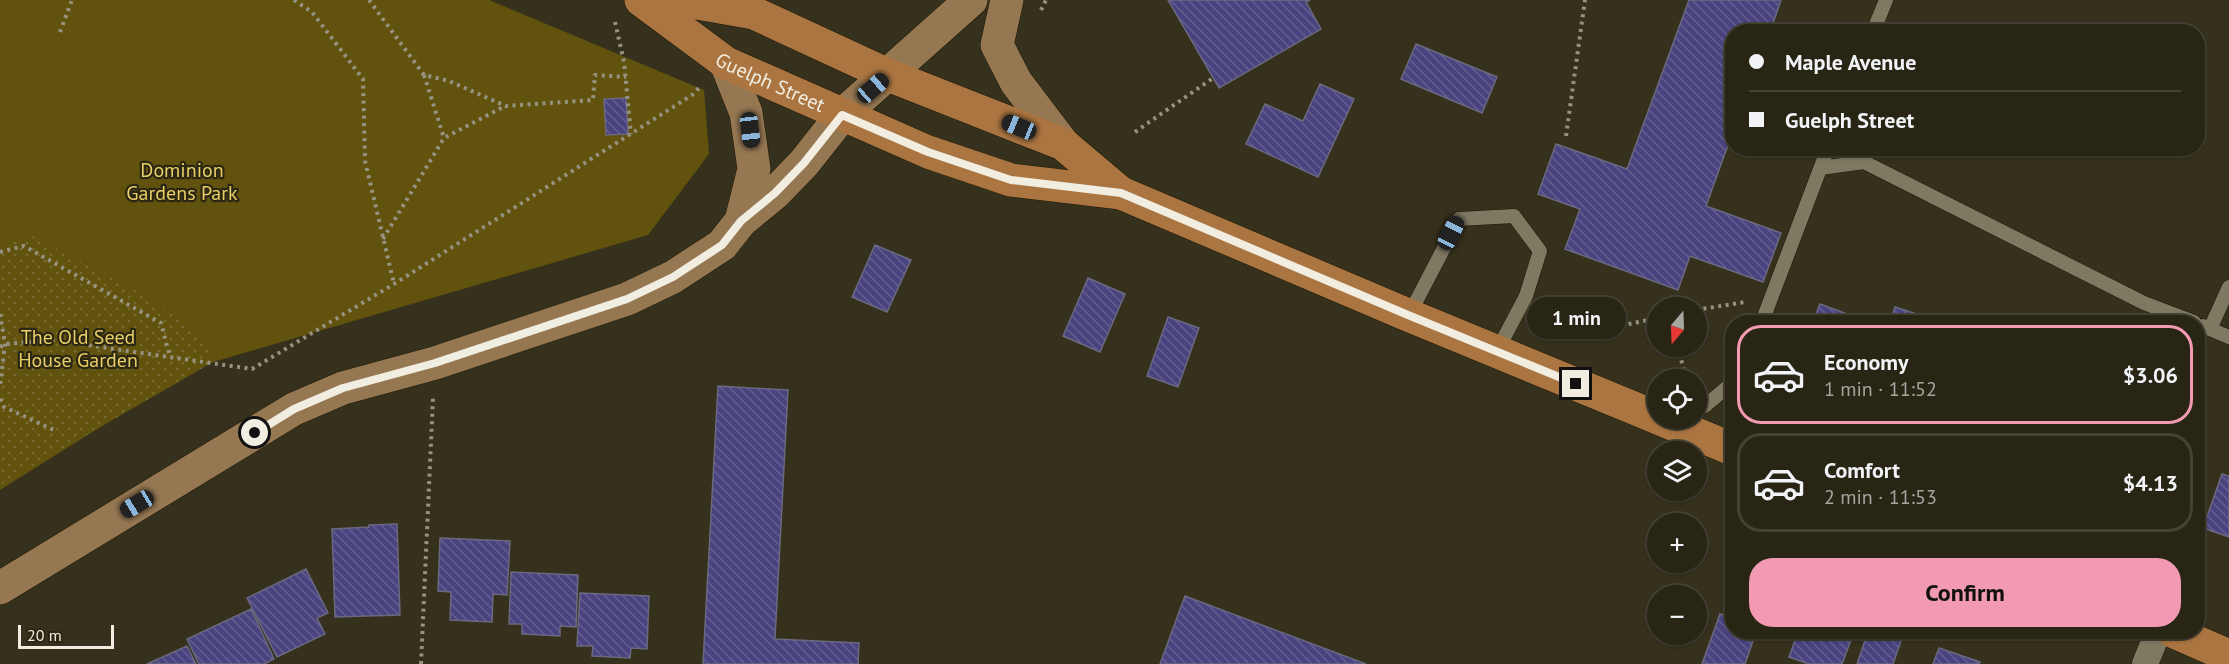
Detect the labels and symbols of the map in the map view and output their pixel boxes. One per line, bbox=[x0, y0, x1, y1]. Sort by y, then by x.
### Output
street label: Guelph Street bbox=[710, 46, 829, 118]
car bbox=[854, 69, 892, 107]
car bbox=[739, 111, 761, 149]
car bbox=[999, 112, 1039, 142]
park label: Dominion Gardens Park bbox=[126, 157, 238, 206]
car bbox=[1435, 213, 1467, 253]
callout: 1 min bbox=[1526, 297, 1626, 339]
north arrow bbox=[1647, 297, 1707, 357]
park label: The Old Seed House Garden bbox=[18, 324, 138, 373]
route end bbox=[1562, 370, 1589, 397]
route start bbox=[241, 419, 268, 446]
car bbox=[117, 487, 157, 521]
scale bar bbox=[18, 622, 114, 650]

